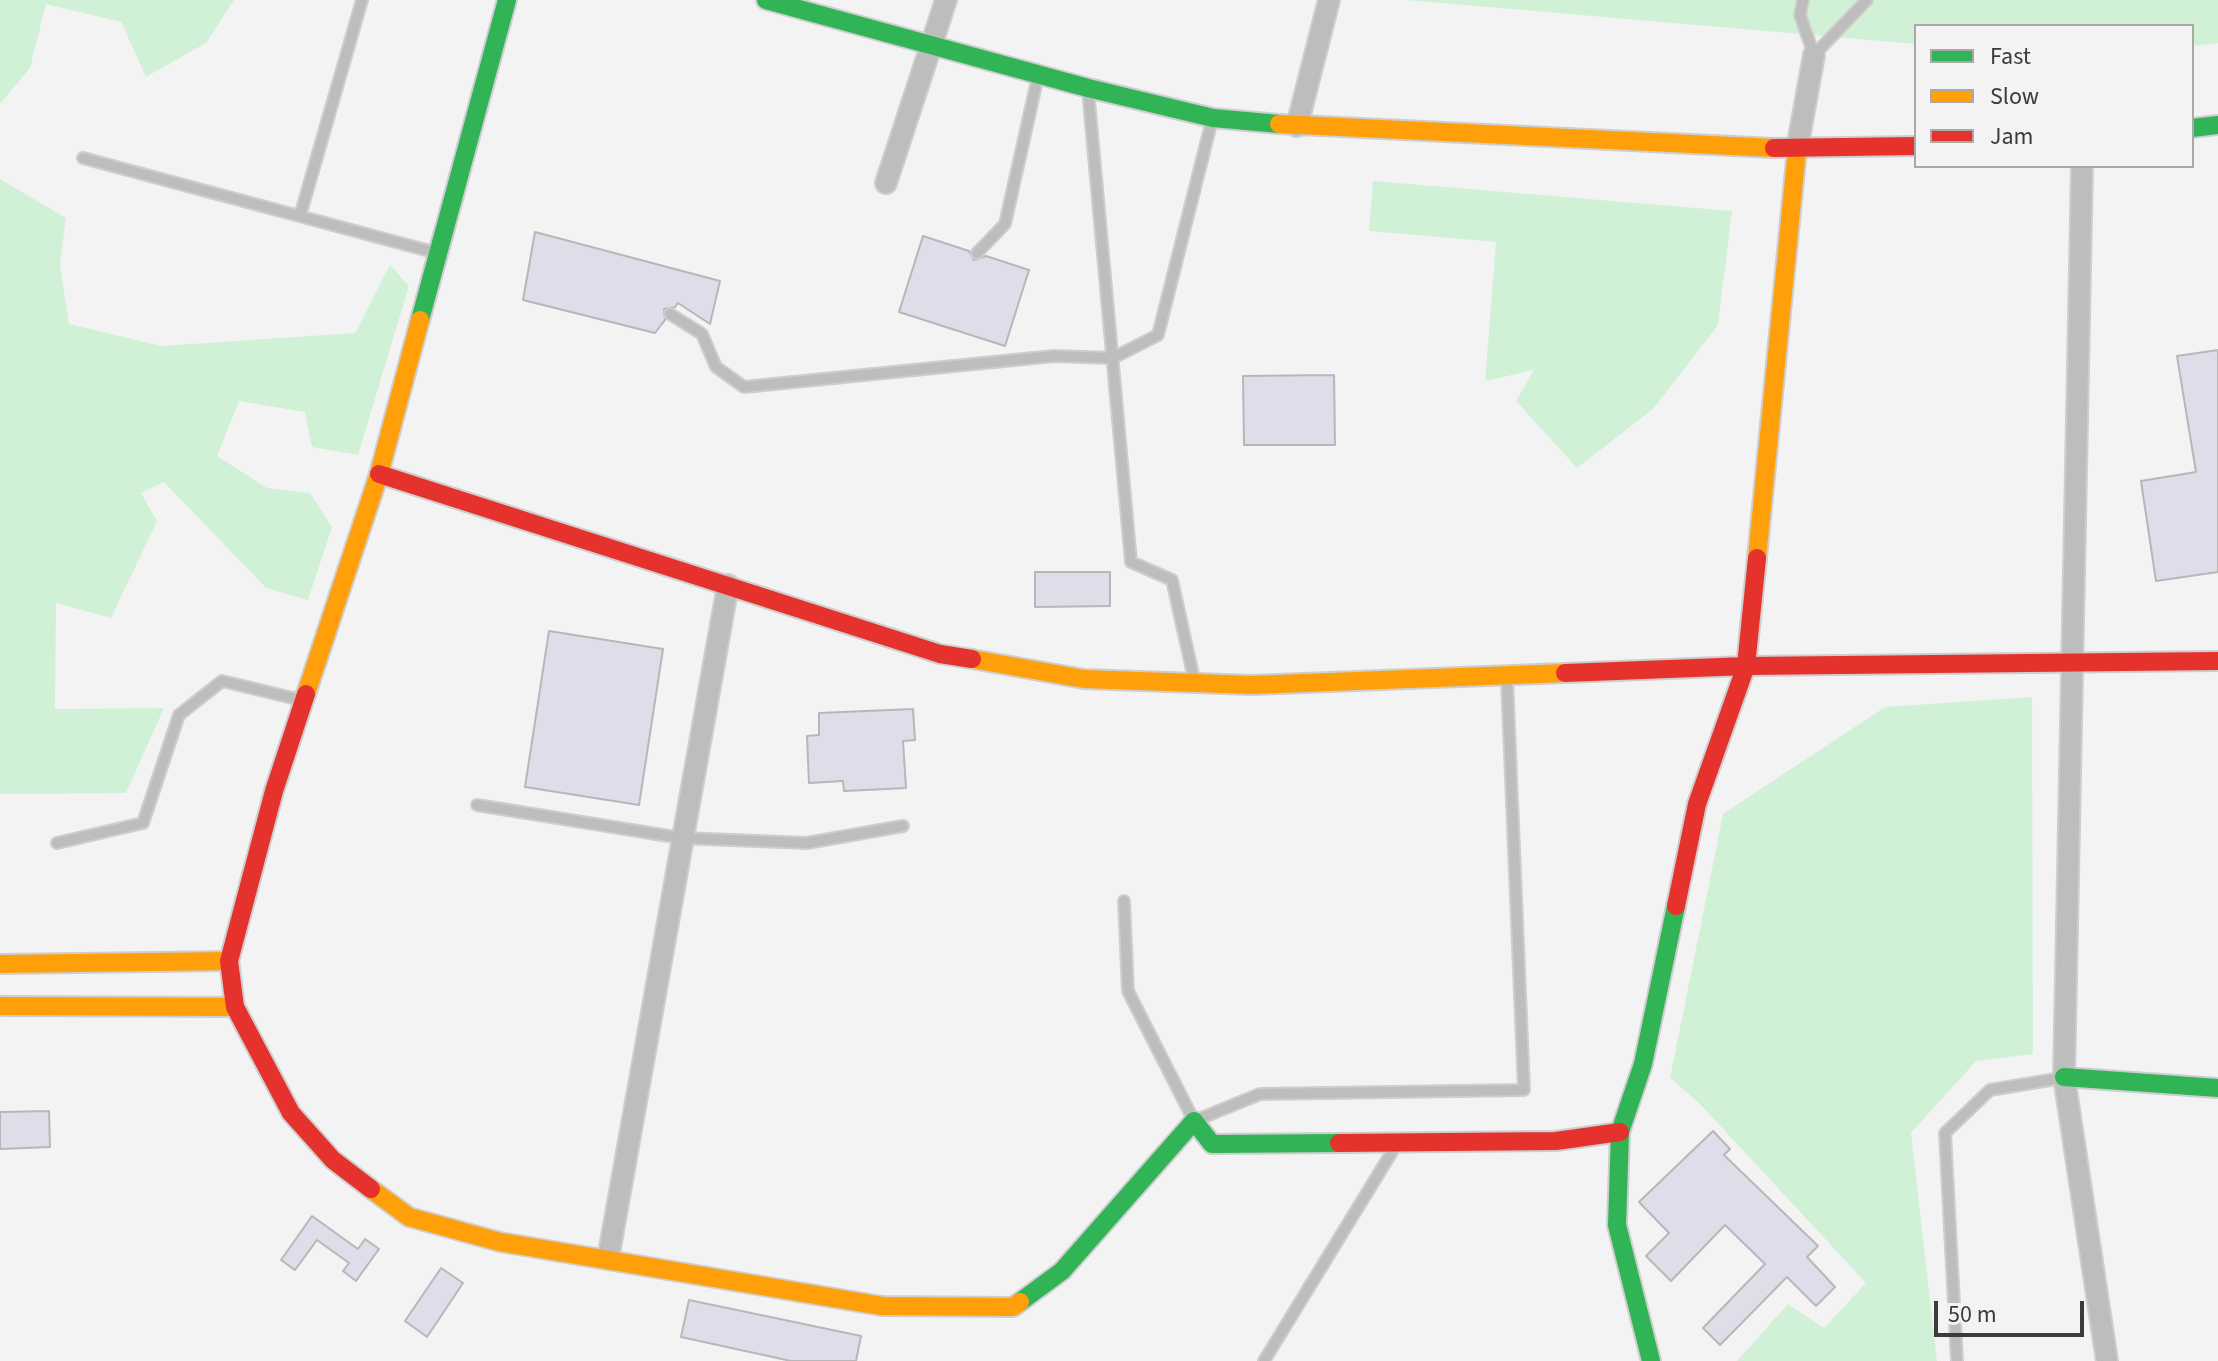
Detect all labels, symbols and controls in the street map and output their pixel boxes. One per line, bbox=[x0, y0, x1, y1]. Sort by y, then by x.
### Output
legend bbox=[1914, 24, 2194, 168]
text: Fast bbox=[1990, 39, 2031, 74]
text: Slow bbox=[1990, 79, 2039, 114]
text: Jam bbox=[1990, 119, 2034, 154]
scale bar bbox=[1938, 1285, 2088, 1335]
text: 50 m bbox=[1948, 1297, 1997, 1332]

